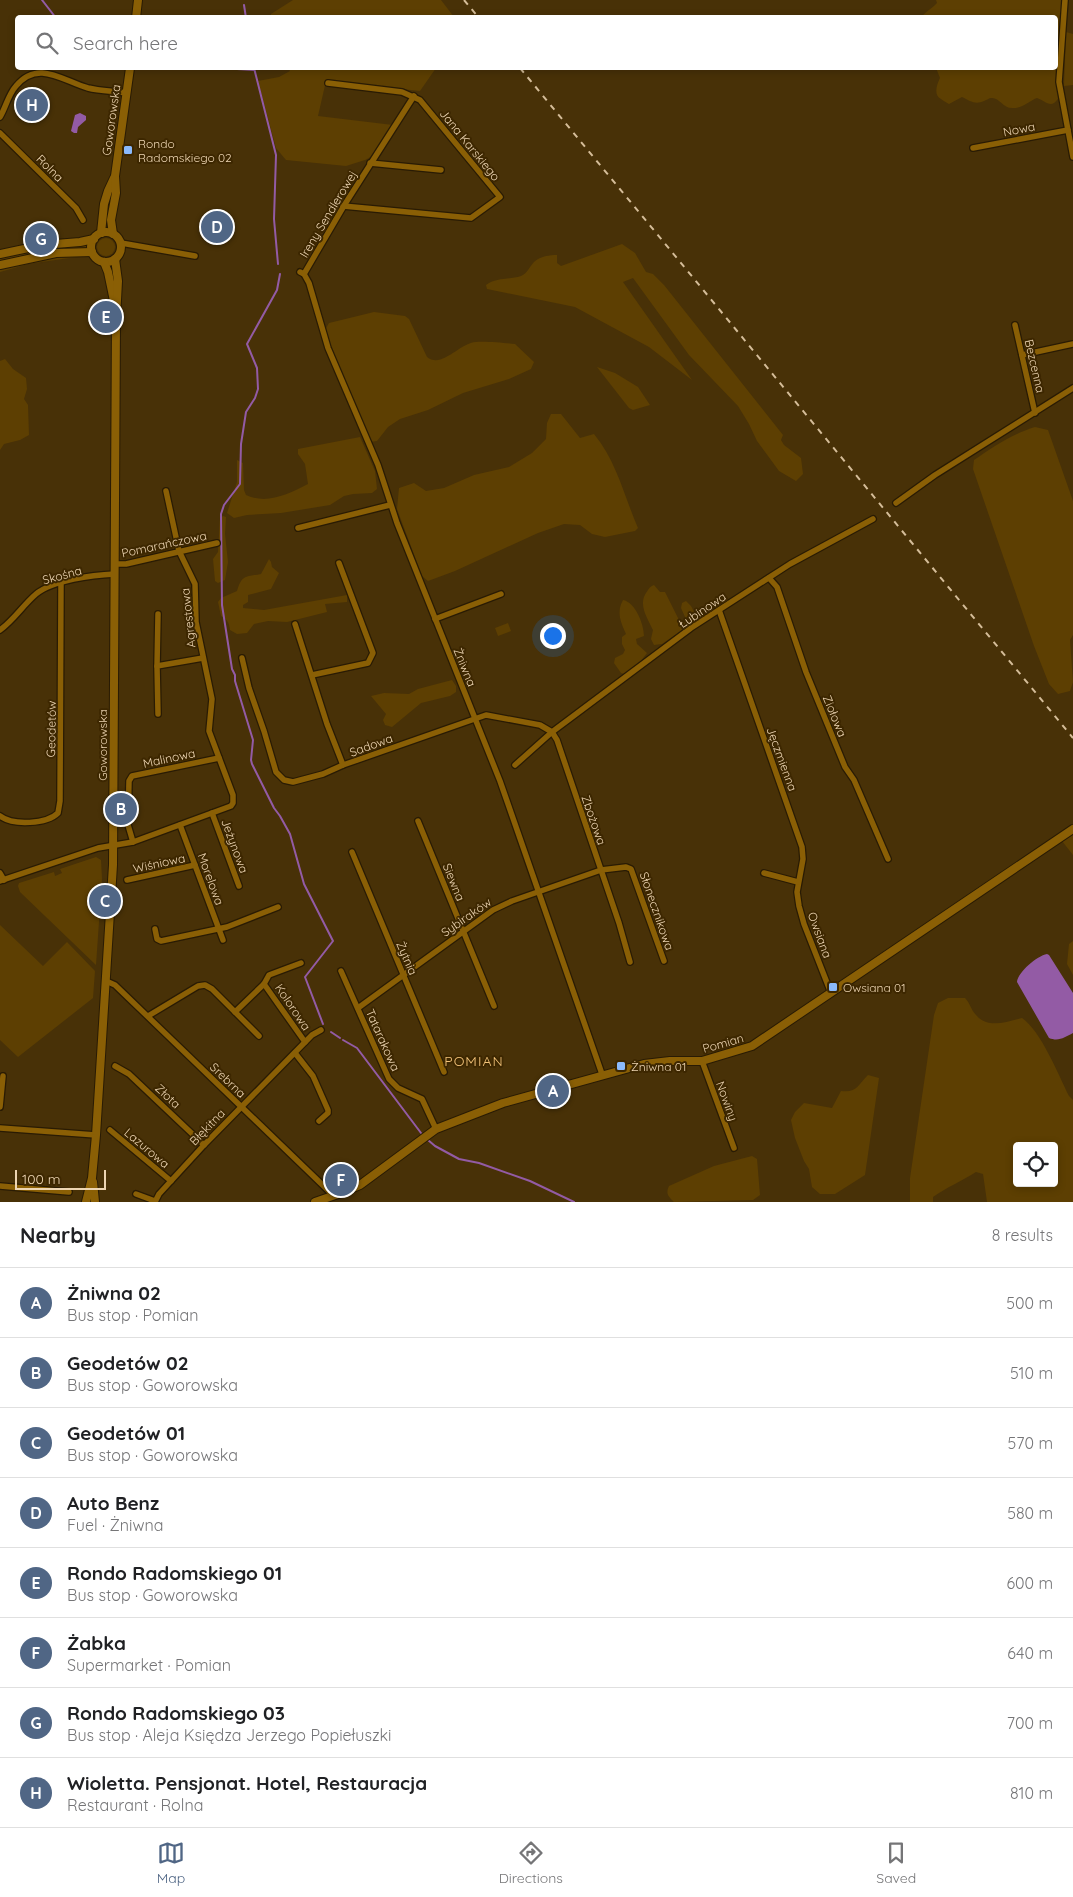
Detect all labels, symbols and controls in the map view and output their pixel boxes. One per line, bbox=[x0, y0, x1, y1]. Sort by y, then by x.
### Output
search box bbox=[15, 15, 1058, 70]
icon: search bbox=[33, 29, 61, 57]
text: Search here bbox=[73, 31, 178, 55]
street label: Goworowska bbox=[99, 83, 123, 157]
pin: H bbox=[16, 86, 48, 124]
street label: Jana Karskiego bbox=[437, 106, 503, 184]
street label: Nowa bbox=[1002, 119, 1036, 139]
place label: Rondo Radomskiego 02 bbox=[138, 136, 232, 165]
marker: Rondo Radomskiego 02 bbox=[122, 144, 134, 156]
street label: Rolna bbox=[33, 151, 67, 185]
street label: Ireny Sendlerowej bbox=[296, 168, 360, 260]
pin: D bbox=[201, 208, 233, 246]
pin: G bbox=[25, 220, 57, 258]
pin: E bbox=[90, 298, 122, 336]
street label: Bezcenna bbox=[1022, 338, 1048, 394]
street label: Pomarańczowa bbox=[120, 528, 208, 560]
street label: Skośna bbox=[41, 563, 83, 587]
street label: Agrestowa bbox=[177, 588, 199, 648]
street label: Łubinowa bbox=[675, 589, 729, 631]
your location bbox=[540, 623, 566, 649]
street label: Żniwna bbox=[450, 645, 480, 689]
street label: Ziołowa bbox=[820, 693, 850, 739]
street label: Geodetów bbox=[43, 700, 59, 758]
street label: Goworowska bbox=[95, 709, 110, 781]
street label: Jęczmienna bbox=[763, 725, 801, 793]
street label: Sadowa bbox=[347, 730, 395, 760]
street label: Malinowa bbox=[141, 745, 197, 771]
pin: B bbox=[105, 790, 137, 828]
street label: Zbożowa bbox=[579, 793, 609, 847]
street label: Jeżynowa bbox=[218, 817, 252, 875]
street label: Wiśniowa bbox=[132, 850, 186, 876]
street label: Morelowa bbox=[195, 851, 227, 907]
street label: Siewna bbox=[440, 861, 468, 903]
street label: Słonecznikowa bbox=[637, 870, 677, 952]
pin: C bbox=[89, 882, 121, 920]
street label: Sybiraków bbox=[438, 894, 494, 940]
street label: Owsiana bbox=[805, 910, 835, 960]
street label: Żytnia bbox=[393, 939, 421, 977]
place label: Owsiana 01 bbox=[843, 980, 906, 995]
street label: Kolorowa bbox=[272, 981, 314, 1033]
marker: Owsiana 01 bbox=[827, 981, 839, 993]
street label: Tatarakowa bbox=[363, 1007, 403, 1073]
street label: Pomian bbox=[701, 1030, 745, 1056]
district label: POMIAN bbox=[444, 1052, 504, 1070]
street label: Srebrna bbox=[207, 1059, 249, 1101]
place label: Żniwna 01 bbox=[631, 1059, 686, 1074]
marker: Żniwna 01 bbox=[615, 1060, 627, 1072]
pin: A bbox=[537, 1072, 569, 1110]
street label: Nowiny bbox=[713, 1079, 741, 1123]
street label: Złota bbox=[152, 1081, 184, 1111]
street label: Błękitna bbox=[186, 1106, 228, 1148]
street label: Lazurowa bbox=[121, 1125, 173, 1171]
map controls bbox=[1013, 1142, 1058, 1187]
button: locate bbox=[1013, 1142, 1058, 1187]
pin: F bbox=[325, 1161, 357, 1199]
scale bar bbox=[15, 1167, 106, 1190]
text: 100 m bbox=[22, 1170, 60, 1188]
text: Nearby bbox=[20, 1222, 96, 1248]
text: 8 results bbox=[992, 1225, 1053, 1245]
text: Żniwna 02 bbox=[67, 1281, 161, 1305]
text: A bbox=[31, 1293, 41, 1313]
text: 500 m bbox=[1006, 1293, 1053, 1313]
text: Bus stop · Pomian bbox=[67, 1305, 198, 1325]
text: Geodetów 02 bbox=[67, 1351, 188, 1375]
text: B bbox=[31, 1363, 41, 1383]
text: 510 m bbox=[1010, 1363, 1053, 1383]
text: Bus stop · Goworowska bbox=[67, 1375, 238, 1395]
text: Geodetów 01 bbox=[67, 1421, 185, 1445]
text: C bbox=[31, 1433, 41, 1453]
text: 570 m bbox=[1008, 1433, 1053, 1453]
text: Bus stop · Goworowska bbox=[67, 1445, 238, 1465]
text: Auto Benz bbox=[67, 1491, 159, 1515]
text: D bbox=[30, 1503, 42, 1523]
text: 580 m bbox=[1007, 1503, 1053, 1523]
text: Fuel · Żniwna bbox=[67, 1515, 163, 1535]
text: Rondo Radomskiego 01 bbox=[67, 1561, 282, 1585]
text: E bbox=[31, 1573, 41, 1593]
text: 600 m bbox=[1006, 1573, 1053, 1593]
text: Bus stop · Goworowska bbox=[67, 1585, 238, 1605]
text: Żabka bbox=[67, 1631, 126, 1655]
text: F bbox=[32, 1643, 41, 1663]
text: 640 m bbox=[1007, 1643, 1053, 1663]
text: Supermarket · Pomian bbox=[67, 1655, 231, 1675]
text: Rondo Radomskiego 03 bbox=[67, 1701, 285, 1725]
text: G bbox=[30, 1713, 42, 1733]
text: 700 m bbox=[1007, 1713, 1053, 1733]
text: Bus stop · Aleja Księdza Jerzego Popiełuszki bbox=[67, 1725, 392, 1745]
text: Wioletta. Pensjonat. Hotel, Restauracja bbox=[67, 1771, 427, 1795]
text: H bbox=[30, 1783, 42, 1803]
text: 810 m bbox=[1010, 1783, 1053, 1803]
text: Restaurant · Rolna bbox=[67, 1795, 203, 1815]
tab: Map bbox=[157, 1839, 185, 1887]
tab: Directions bbox=[499, 1839, 563, 1887]
tab: Saved bbox=[876, 1839, 916, 1887]

